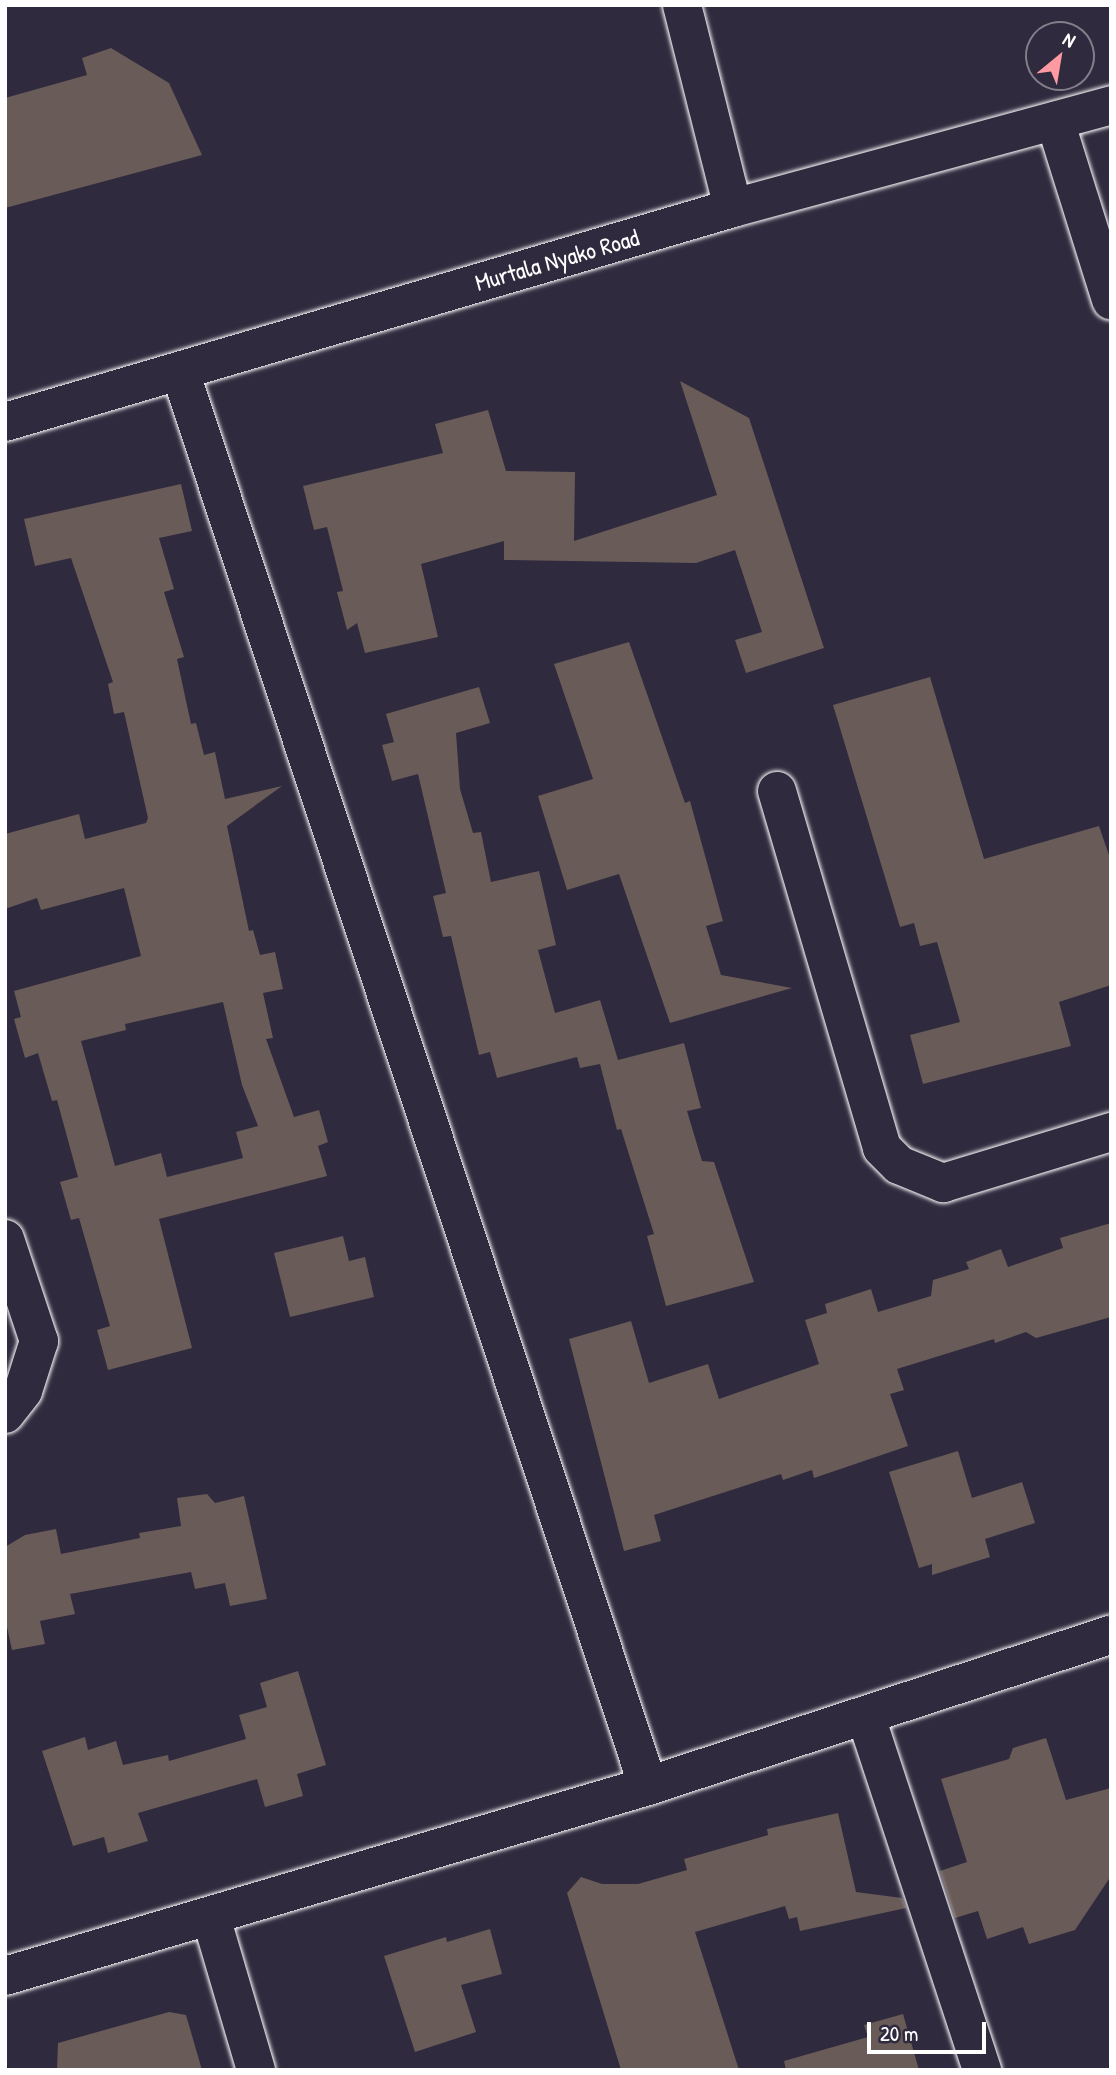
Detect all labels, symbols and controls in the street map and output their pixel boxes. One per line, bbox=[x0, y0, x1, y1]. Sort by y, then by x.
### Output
north arrow bbox=[1025, 21, 1095, 91]
text: N bbox=[1059, 26, 1080, 53]
street label: Murtala Nyako Road bbox=[472, 223, 642, 297]
scale bar bbox=[871, 2008, 990, 2052]
text: 20 m bbox=[880, 2019, 918, 2048]

